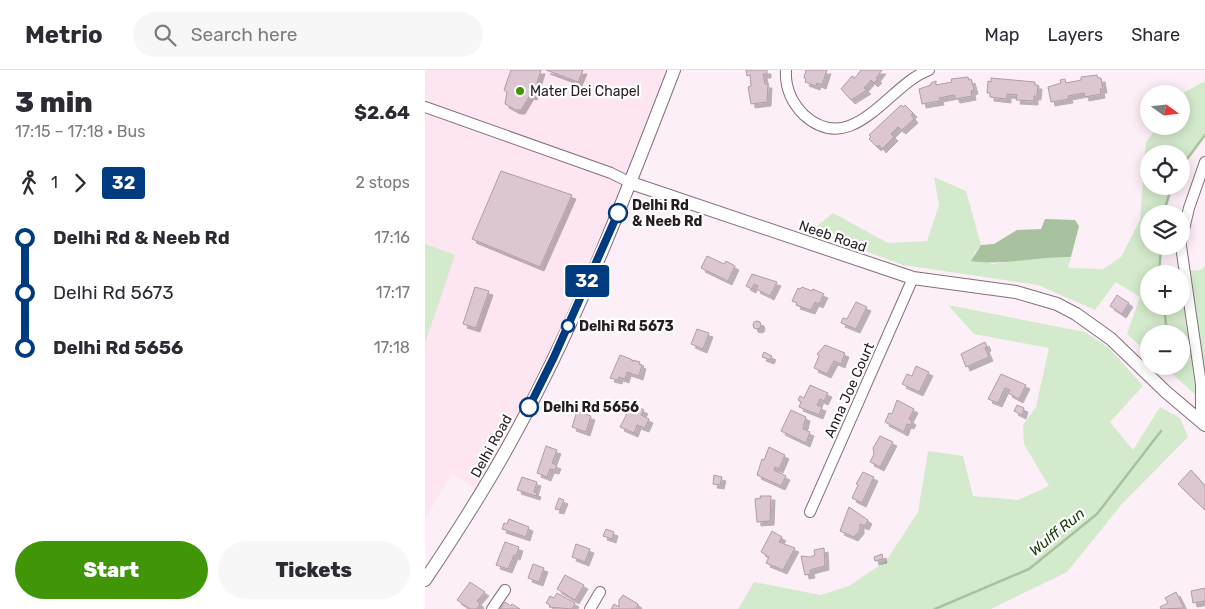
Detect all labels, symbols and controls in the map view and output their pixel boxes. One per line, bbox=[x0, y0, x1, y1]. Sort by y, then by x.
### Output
search box bbox=[133, 12, 483, 57]
text: Metrio bbox=[25, 21, 103, 49]
icon: search bbox=[151, 21, 179, 49]
text: Search here bbox=[191, 23, 297, 46]
text: Map bbox=[985, 24, 1020, 46]
text: Layers bbox=[1048, 24, 1103, 46]
text: Share bbox=[1131, 24, 1180, 46]
place label: Mater Dei Chapel bbox=[530, 83, 640, 100]
marker: Mater Dei Chapel bbox=[514, 85, 526, 97]
north arrow bbox=[1140, 85, 1190, 135]
map controls bbox=[1140, 85, 1190, 375]
text: 3 min bbox=[15, 86, 93, 119]
text: $2.64 bbox=[354, 101, 410, 124]
text: 17:15 – 17:18 · Bus bbox=[15, 122, 145, 141]
button: locate bbox=[1140, 145, 1190, 195]
icon: walk bbox=[15, 169, 43, 197]
icon: forward bbox=[66, 169, 94, 197]
text: 32 bbox=[112, 172, 135, 194]
text: 1 bbox=[51, 173, 58, 192]
text: 2 stops bbox=[355, 173, 410, 192]
place label: Delhi Rd & Neeb Rd bbox=[632, 197, 702, 230]
marker: Delhi Rd & Neeb Rd bbox=[608, 203, 628, 223]
button: layers bbox=[1140, 205, 1190, 255]
street label: Neeb Road bbox=[797, 217, 869, 256]
text: Delhi Rd & Neeb Rd bbox=[53, 226, 230, 249]
text: 17:16 bbox=[374, 228, 410, 247]
line badge: 32 bbox=[565, 265, 609, 297]
button: + bbox=[1140, 265, 1190, 315]
text: 32 bbox=[575, 270, 599, 292]
text: Delhi Rd 5673 bbox=[53, 281, 174, 304]
text: 17:17 bbox=[376, 283, 410, 302]
place label: Delhi Rd 5673 bbox=[579, 318, 674, 335]
marker: Delhi Rd 5673 bbox=[561, 319, 575, 333]
button: − bbox=[1140, 325, 1190, 375]
text: Delhi Rd 5656 bbox=[53, 336, 184, 359]
text: 17:18 bbox=[374, 338, 410, 357]
street label: Anna Joe Court bbox=[821, 340, 878, 440]
marker: Delhi Rd 5656 bbox=[519, 397, 539, 417]
place label: Delhi Rd 5656 bbox=[543, 399, 639, 416]
street label: Delhi Road bbox=[467, 412, 516, 481]
water label: Wulff Run bbox=[1026, 504, 1088, 560]
button: Start bbox=[15, 541, 208, 599]
button: Tickets bbox=[218, 541, 410, 599]

